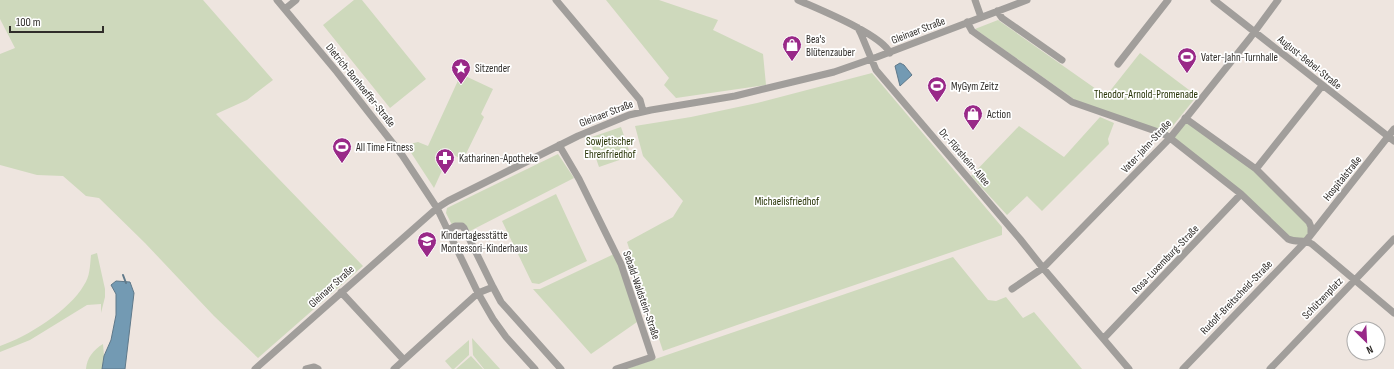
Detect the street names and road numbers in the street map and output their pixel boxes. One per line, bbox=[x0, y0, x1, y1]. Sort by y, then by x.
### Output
street label: Gleinaer Straße bbox=[889, 14, 947, 47]
street label: August-Bebel-Straße bbox=[1274, 32, 1344, 92]
street label: Dietrich-Bonhoeffer-Straße bbox=[323, 41, 398, 130]
street label: Gleinaer Straße bbox=[577, 97, 635, 130]
street label: Vater-Jahn-Straße bbox=[1118, 117, 1174, 176]
street label: Dr.-Flörsheim-Allee bbox=[936, 126, 993, 189]
street label: Hospitalstraße bbox=[1320, 153, 1364, 203]
street label: Rosa-Luxemburg-Straße bbox=[1129, 222, 1202, 296]
street label: Sebald-Waldstein-Straße bbox=[620, 249, 663, 341]
street label: Rudolf-Breitscheid-Straße bbox=[1198, 258, 1275, 337]
street label: Gleinaer Straße bbox=[306, 263, 357, 310]
street label: Schützenplatz bbox=[1299, 275, 1345, 322]

